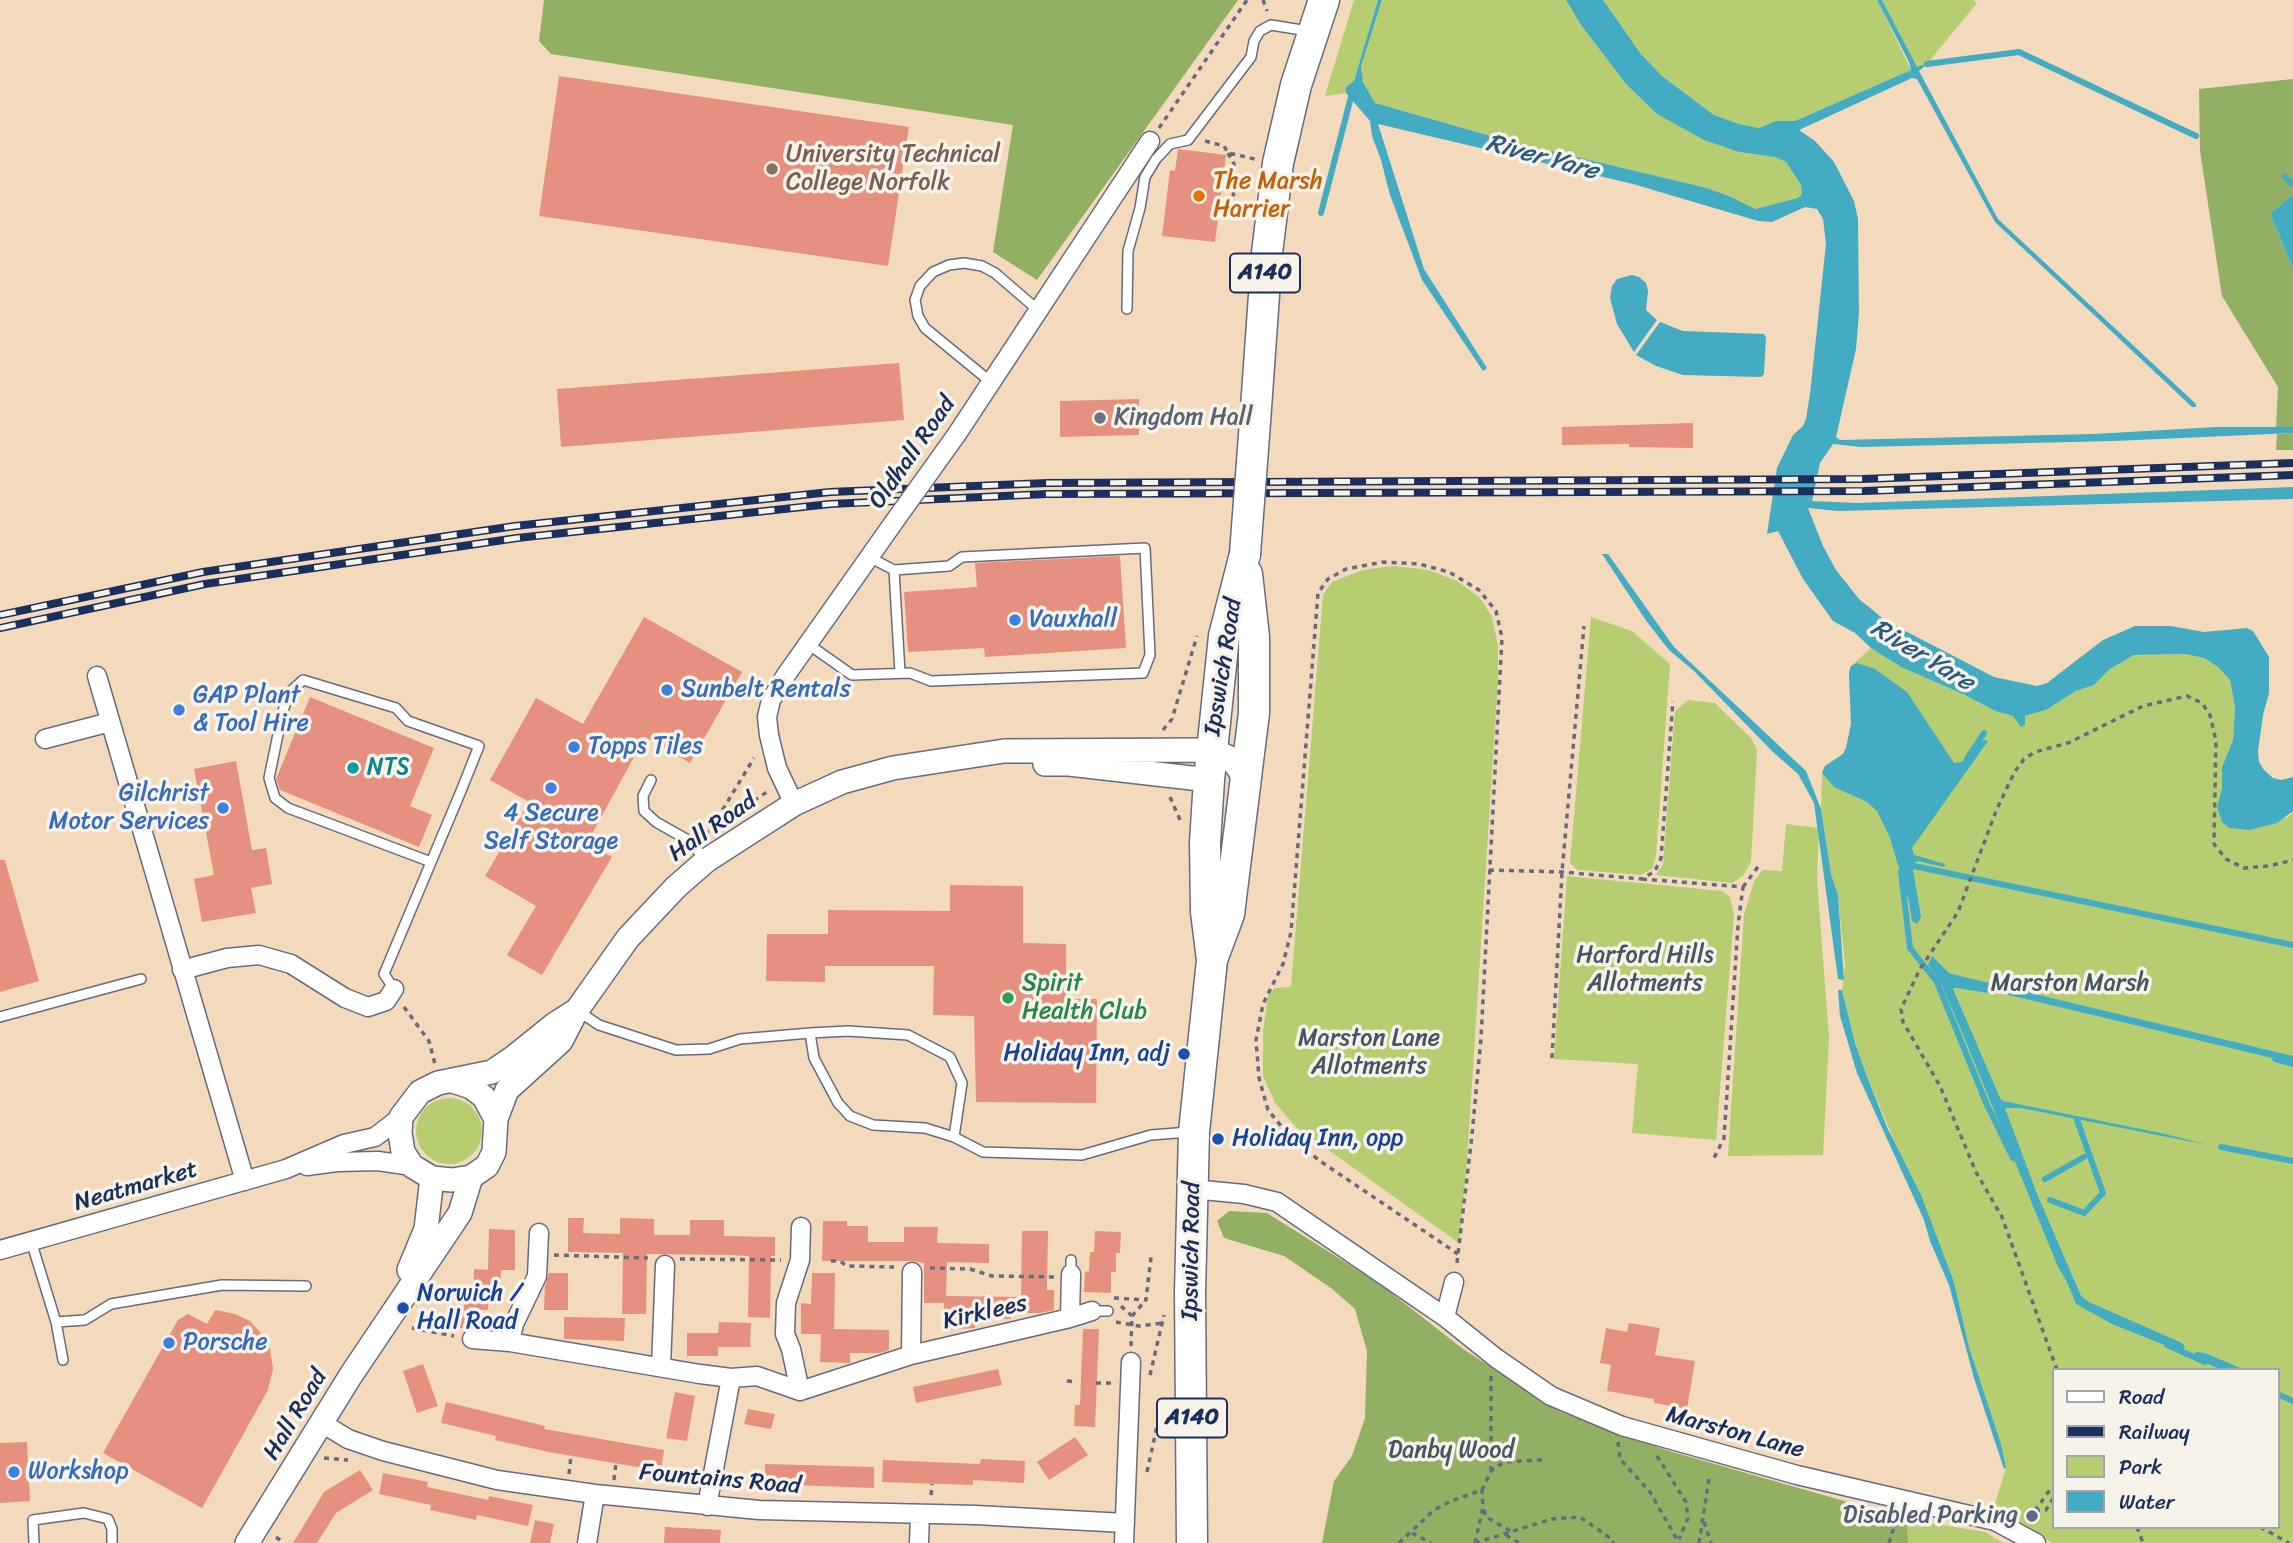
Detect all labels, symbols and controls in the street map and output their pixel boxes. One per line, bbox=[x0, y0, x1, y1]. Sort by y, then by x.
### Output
water label: River Yare bbox=[1483, 128, 1601, 188]
place label: University Technical College Norfolk bbox=[786, 141, 1000, 197]
marker: University Technical College Norfolk bbox=[764, 161, 780, 177]
place label: The Marsh Harrier bbox=[1213, 168, 1323, 224]
marker: The Marsh Harrier bbox=[1191, 188, 1207, 204]
road number: A140 bbox=[1230, 254, 1300, 292]
street label: Oldhall Road bbox=[864, 391, 962, 515]
place label: Kingdom Hall bbox=[1114, 404, 1253, 432]
marker: Kingdom Hall bbox=[1092, 410, 1108, 426]
street label: Ipswich Road bbox=[1199, 596, 1249, 738]
place label: Vauxhall bbox=[1029, 606, 1117, 634]
marker: Vauxhall bbox=[1007, 612, 1023, 628]
water label: River Yare bbox=[1865, 613, 1979, 699]
place label: Sunbelt Rentals bbox=[681, 676, 851, 704]
place label: GAP Plant & Tool Hire bbox=[193, 682, 309, 738]
marker: Sunbelt Rentals bbox=[659, 682, 675, 698]
marker: GAP Plant & Tool Hire bbox=[171, 702, 187, 718]
place label: Topps Tiles bbox=[588, 733, 703, 761]
marker: Topps Tiles bbox=[566, 739, 582, 755]
place label: NTS bbox=[367, 754, 409, 782]
marker: NTS bbox=[345, 760, 361, 776]
place label: Gilchrist Motor Services bbox=[49, 780, 209, 836]
marker: 4 Secure Self Storage bbox=[543, 780, 559, 796]
street label: Hall Road bbox=[664, 787, 762, 869]
marker: Gilchrist Motor Services bbox=[215, 800, 231, 816]
place label: 4 Secure Self Storage bbox=[484, 800, 618, 856]
park label: Harford Hills Allotments bbox=[1576, 942, 1714, 998]
place label: Spirit Health Club bbox=[1022, 970, 1147, 1026]
park label: Marston Marsh bbox=[1991, 970, 2149, 998]
marker: Spirit Health Club bbox=[1000, 990, 1016, 1006]
park label: Marston Lane Allotments bbox=[1298, 1025, 1440, 1081]
place label: Holiday Inn, adj bbox=[1004, 1040, 1170, 1068]
marker: Holiday Inn, adj bbox=[1176, 1046, 1192, 1062]
place label: Holiday Inn, opp bbox=[1232, 1125, 1403, 1153]
marker: Holiday Inn, opp bbox=[1210, 1131, 1226, 1147]
street label: Neatmarket bbox=[71, 1156, 201, 1218]
street label: Ipswich Road bbox=[1176, 1181, 1208, 1321]
place label: Norwich / Hall Road bbox=[417, 1280, 522, 1336]
street label: Kirklees bbox=[940, 1289, 1030, 1337]
marker: Norwich / Hall Road bbox=[395, 1300, 411, 1316]
place label: Porsche bbox=[183, 1329, 268, 1357]
marker: Porsche bbox=[161, 1335, 177, 1351]
street label: Hall Road bbox=[258, 1365, 334, 1465]
legend bbox=[2052, 1368, 2279, 1529]
text: Road bbox=[2119, 1378, 2164, 1416]
road number: A140 bbox=[1157, 1399, 1227, 1438]
street label: Marston Lane bbox=[1663, 1401, 1807, 1465]
text: Railway bbox=[2119, 1413, 2190, 1451]
park label: Danby Wood bbox=[1388, 1437, 1514, 1465]
text: Park bbox=[2119, 1448, 2162, 1486]
place label: Workshop bbox=[28, 1458, 129, 1486]
street label: Fountains Road bbox=[638, 1459, 802, 1501]
marker: Workshop bbox=[6, 1464, 22, 1480]
text: Water bbox=[2119, 1483, 2174, 1521]
place label: Disabled Parking bbox=[1843, 1502, 2018, 1530]
marker: Disabled Parking bbox=[2024, 1508, 2040, 1524]

